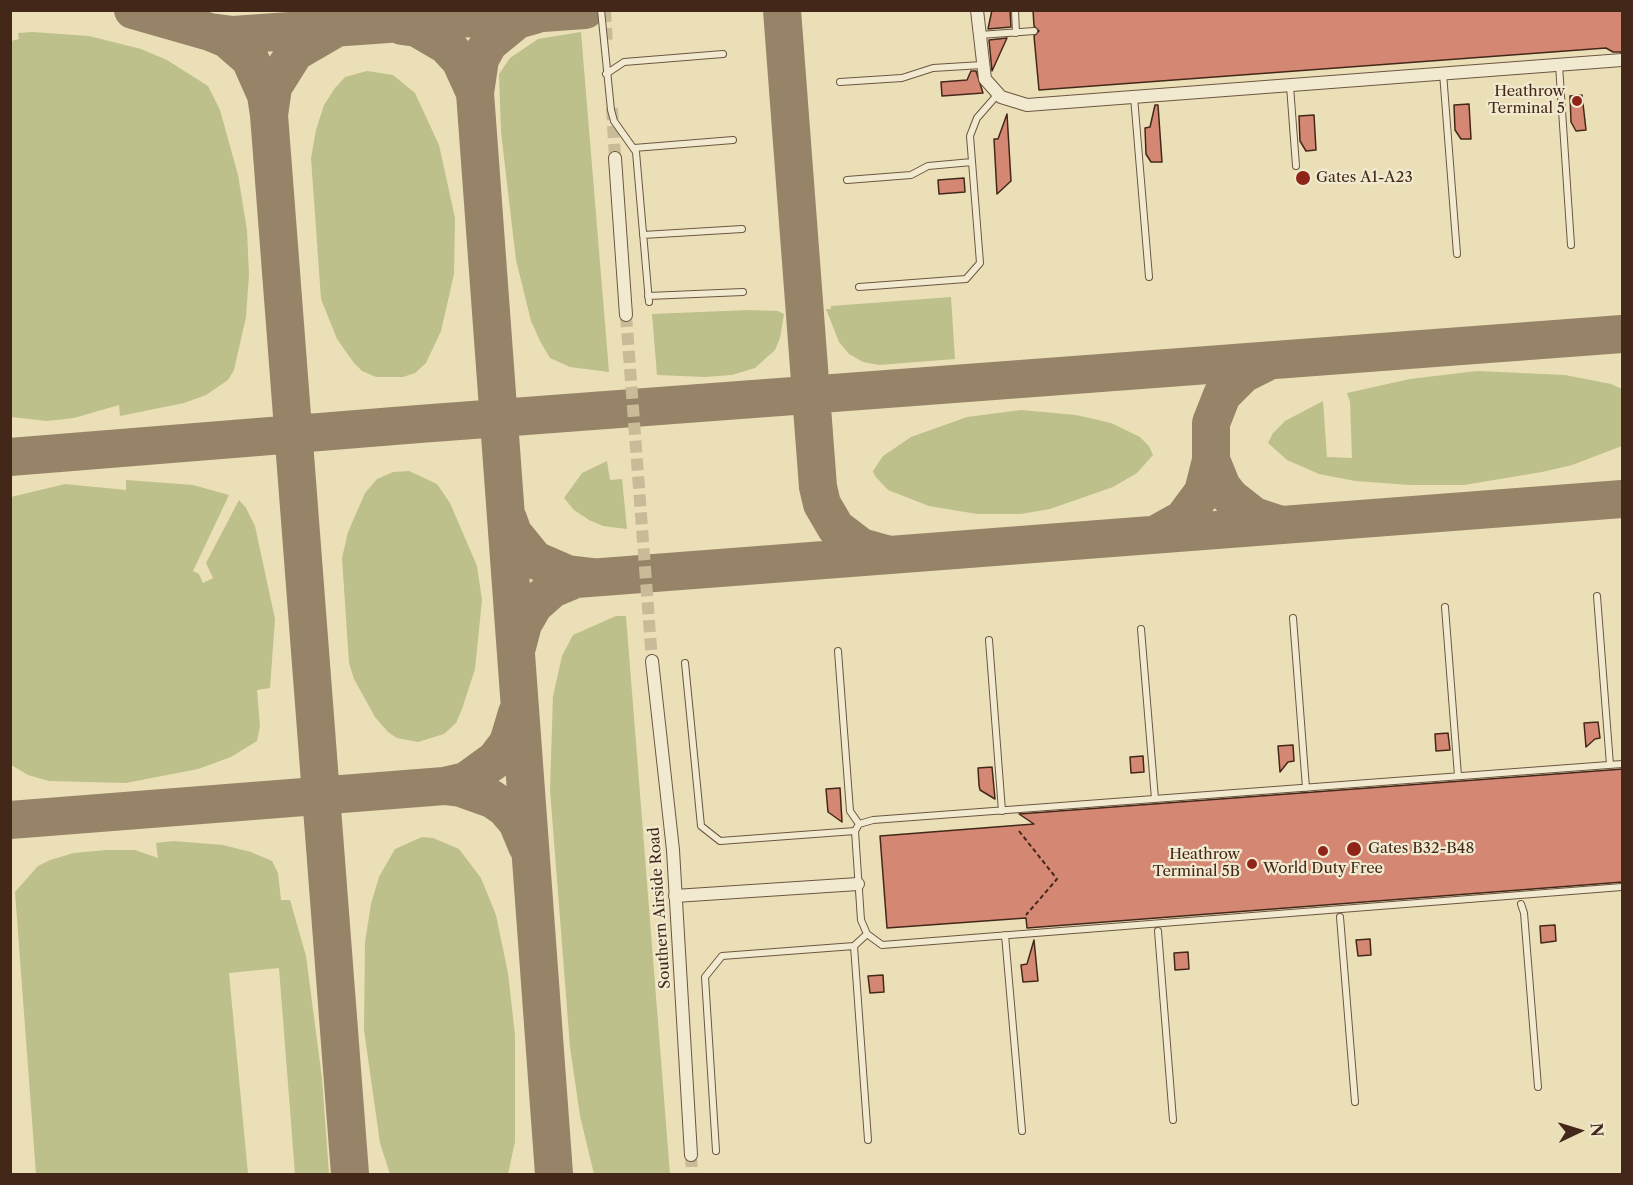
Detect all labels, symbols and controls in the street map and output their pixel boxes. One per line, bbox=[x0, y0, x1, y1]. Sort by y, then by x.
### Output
place label: Heathrow Terminal 5 bbox=[1488, 83, 1565, 118]
marker: Heathrow Terminal 5 bbox=[1570, 94, 1584, 108]
marker: Gates A1-A23 bbox=[1294, 169, 1312, 187]
place label: Gates A1-A23 bbox=[1316, 169, 1413, 187]
street label: Southern Airside Road bbox=[645, 827, 675, 989]
marker: Gates B32-B48 bbox=[1345, 840, 1363, 858]
place label: Gates B32-B48 bbox=[1368, 840, 1474, 858]
marker: World Duty Free bbox=[1316, 844, 1330, 858]
place label: Heathrow Terminal 5B bbox=[1153, 846, 1240, 881]
marker: Heathrow Terminal 5B bbox=[1245, 857, 1259, 871]
place label: World Duty Free bbox=[1263, 860, 1383, 878]
north arrow bbox=[1549, 1101, 1609, 1161]
text: N bbox=[1586, 1122, 1607, 1137]

